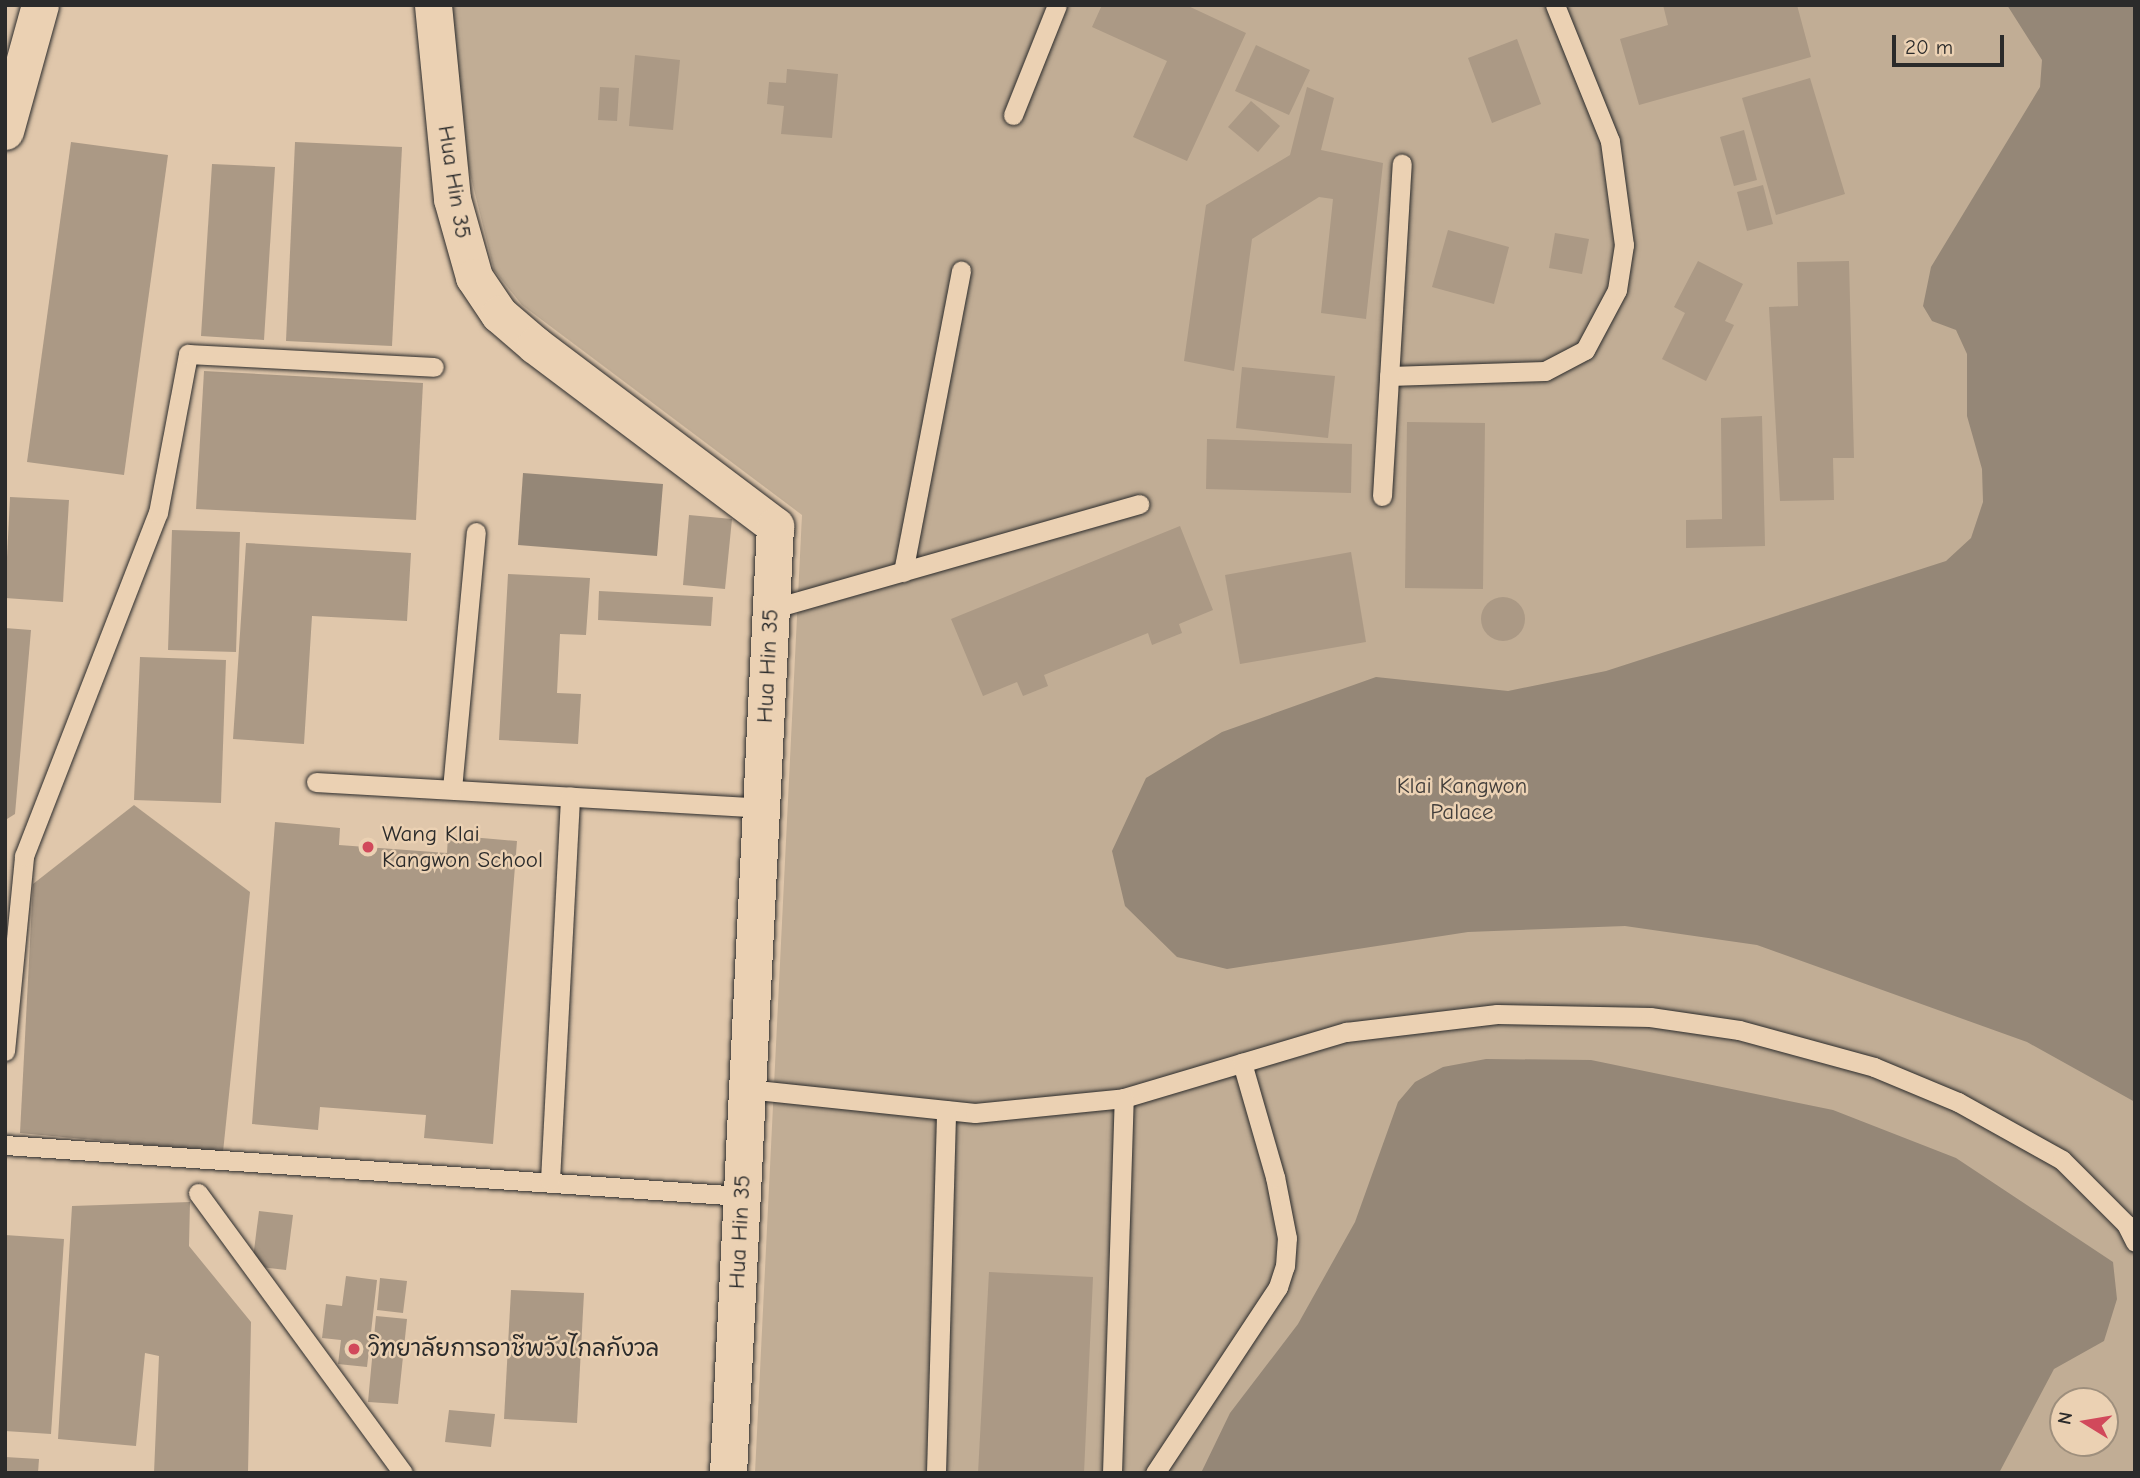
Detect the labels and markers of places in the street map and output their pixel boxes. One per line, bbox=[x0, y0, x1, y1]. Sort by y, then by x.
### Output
place label: Wang Klai Kangwon School bbox=[382, 820, 543, 874]
marker: Wang Klai Kangwon School bbox=[360, 839, 376, 855]
place label: วิทยาลัยการอาชีพวังไกลกังวล bbox=[368, 1335, 659, 1363]
marker: วิทยาลัยการอาชีพวังไกลกังวล bbox=[346, 1341, 362, 1357]

